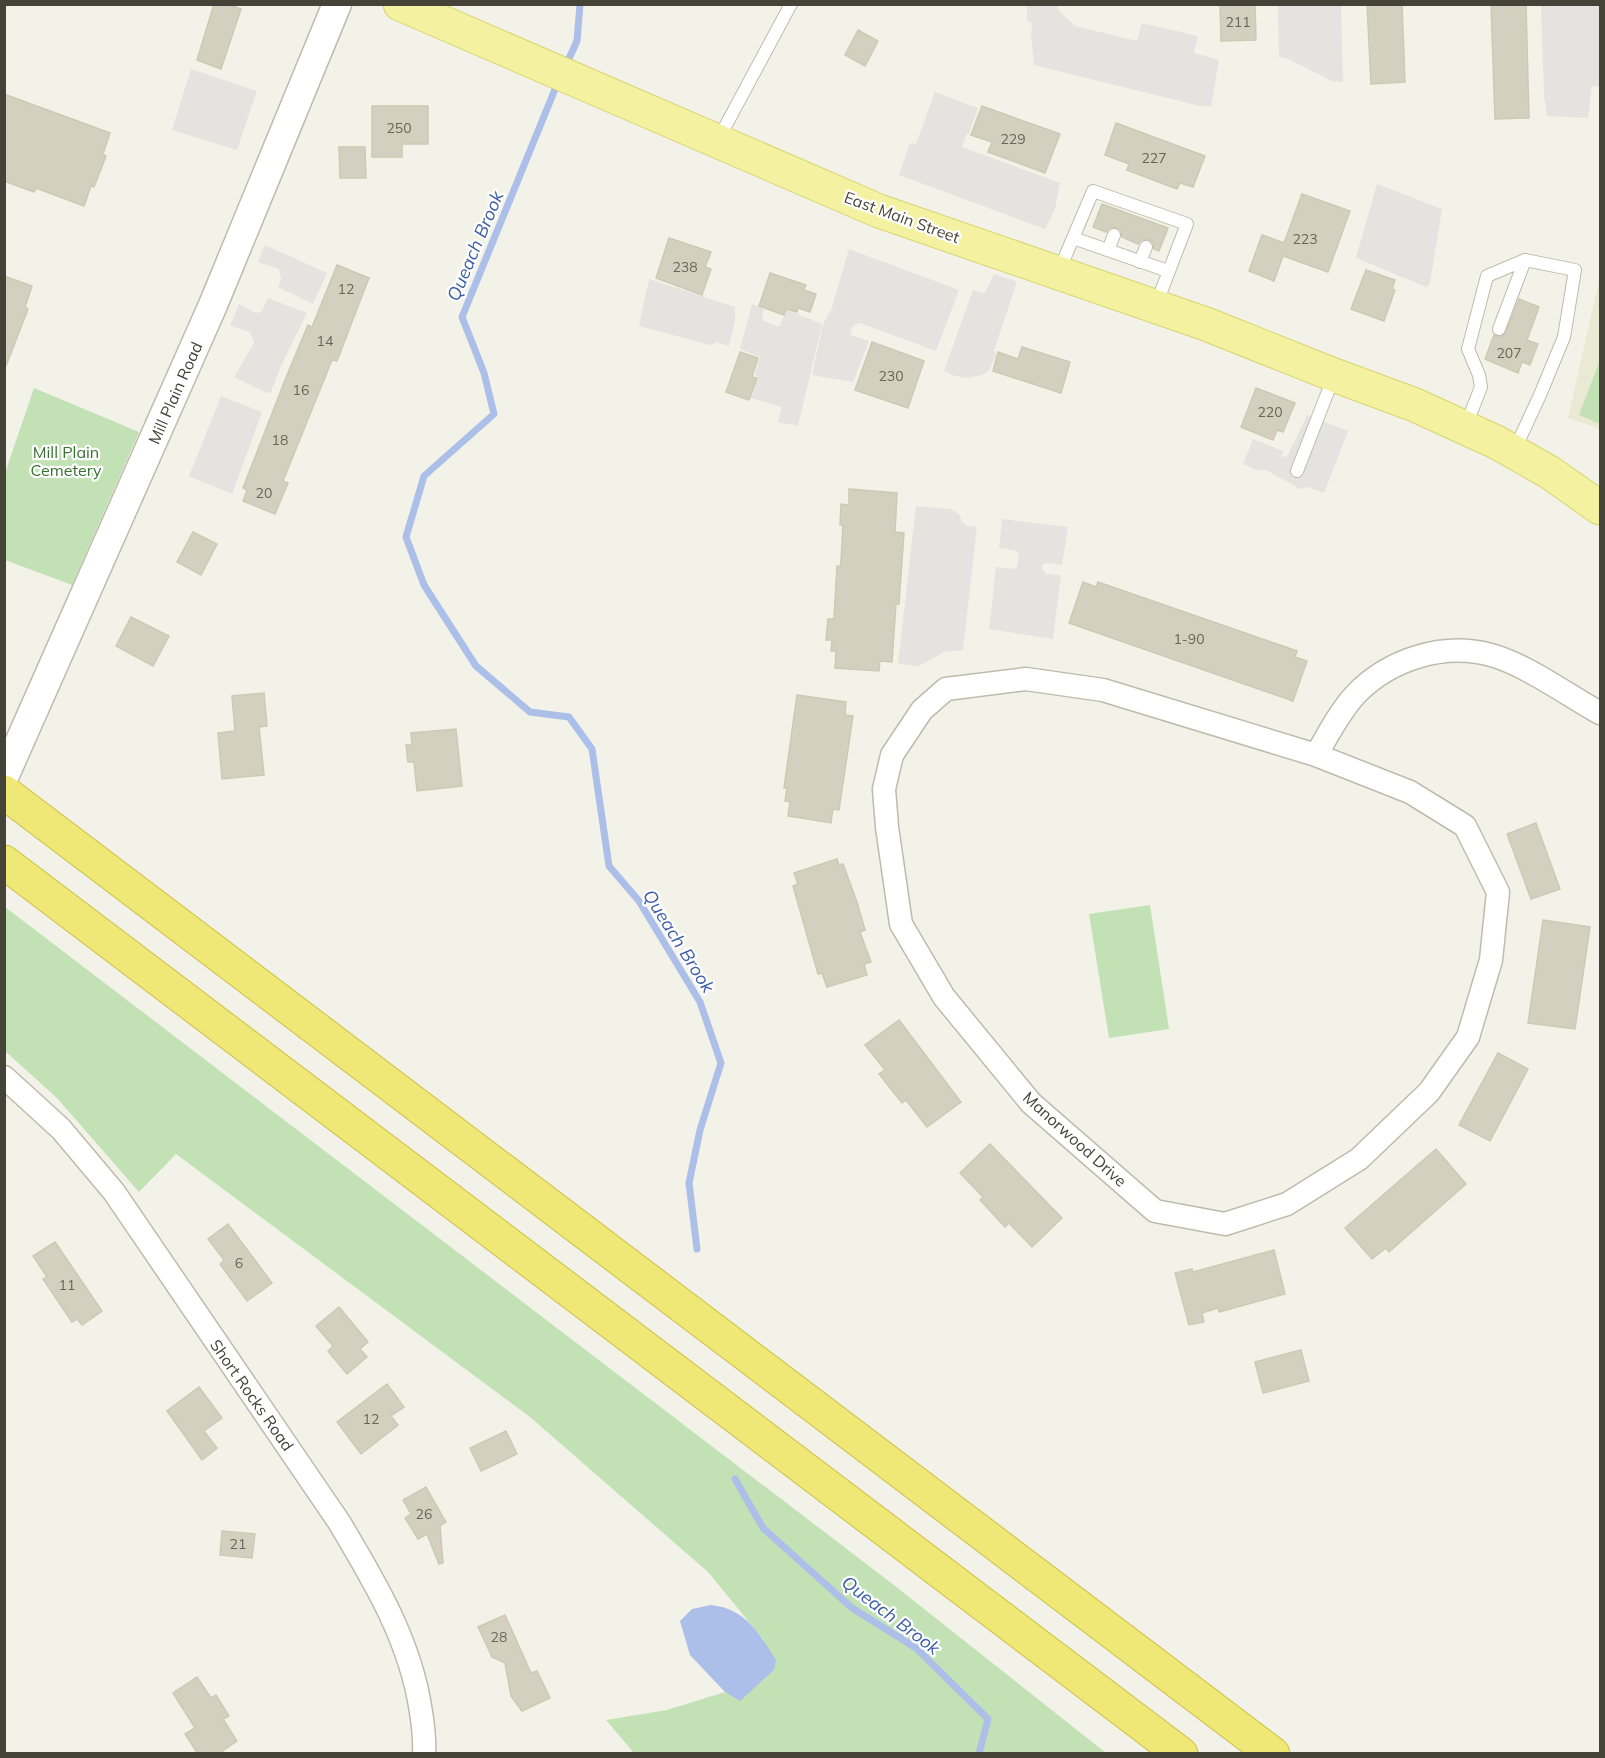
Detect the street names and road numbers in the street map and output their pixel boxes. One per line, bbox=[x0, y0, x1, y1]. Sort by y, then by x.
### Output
street label: East Main Street bbox=[842, 187, 963, 247]
street label: Mill Plain Road bbox=[144, 339, 206, 447]
street label: Manorwood Drive bbox=[1019, 1087, 1131, 1191]
street label: Short Rocks Road bbox=[206, 1335, 298, 1455]

